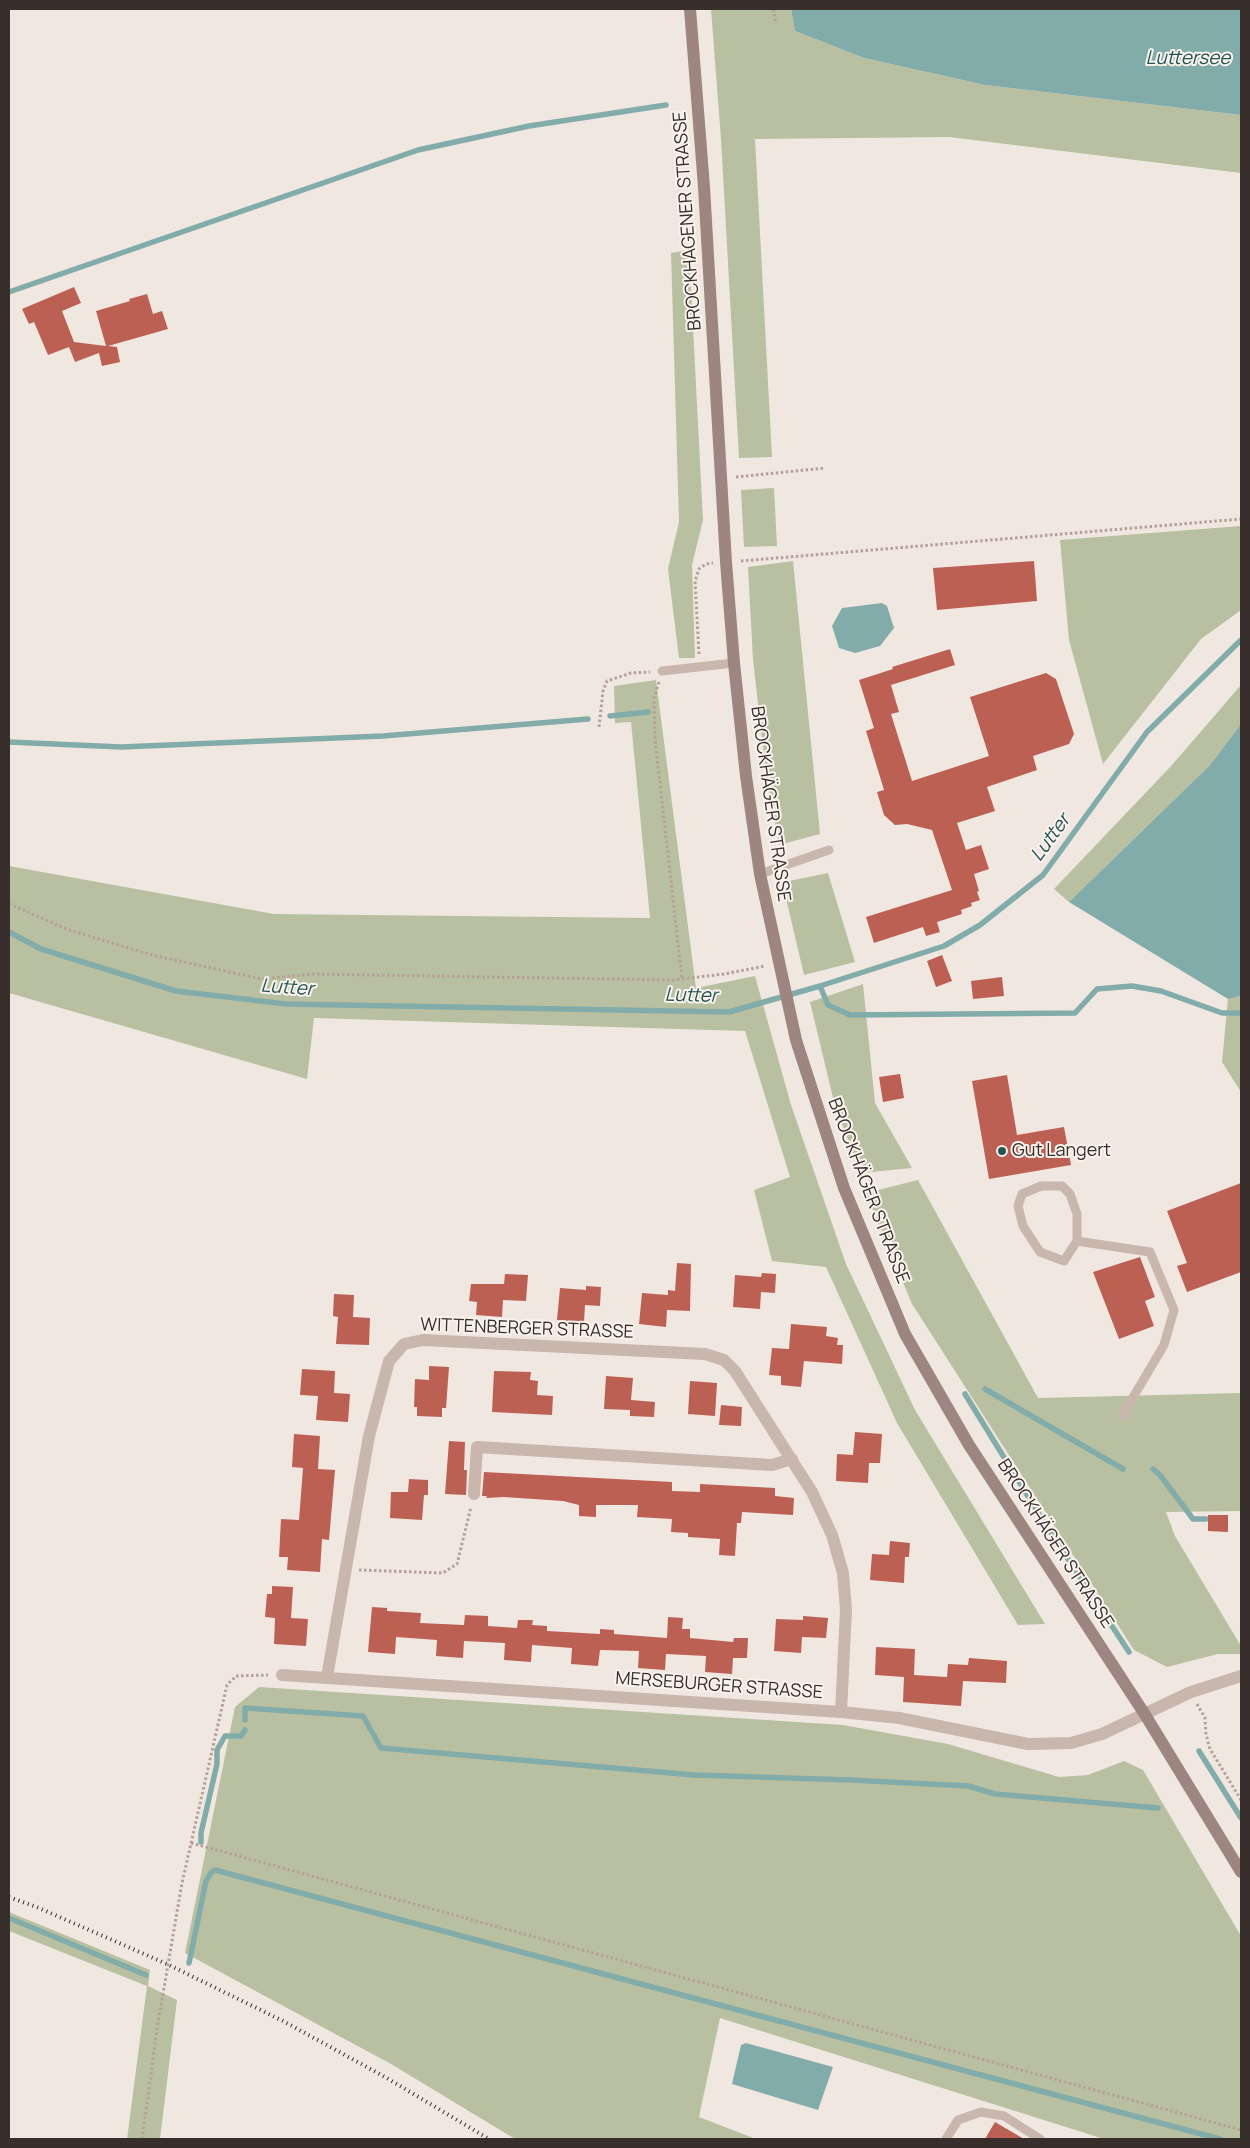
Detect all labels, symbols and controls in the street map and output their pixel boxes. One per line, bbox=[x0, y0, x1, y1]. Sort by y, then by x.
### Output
water label: Luttersee bbox=[1146, 48, 1230, 70]
street label: BROCKHAGENER STRASSE bbox=[670, 111, 706, 331]
street label: BROCKHÄGER STRASSE bbox=[746, 705, 794, 903]
water label: Lutter bbox=[1026, 810, 1076, 866]
water label: Lutter bbox=[260, 975, 314, 1001]
water label: Lutter bbox=[664, 984, 718, 1008]
street label: BROCKHÄGER STRASSE bbox=[823, 1095, 913, 1287]
place label: Gut Langert bbox=[1012, 1140, 1111, 1162]
marker: Gut Langert bbox=[996, 1145, 1008, 1157]
street label: WITTENBERGER STRASSE bbox=[420, 1314, 634, 1344]
street label: BROCKHÄGER STRASSE bbox=[992, 1455, 1118, 1633]
street label: MERSEBURGER STRASSE bbox=[615, 1668, 823, 1704]

